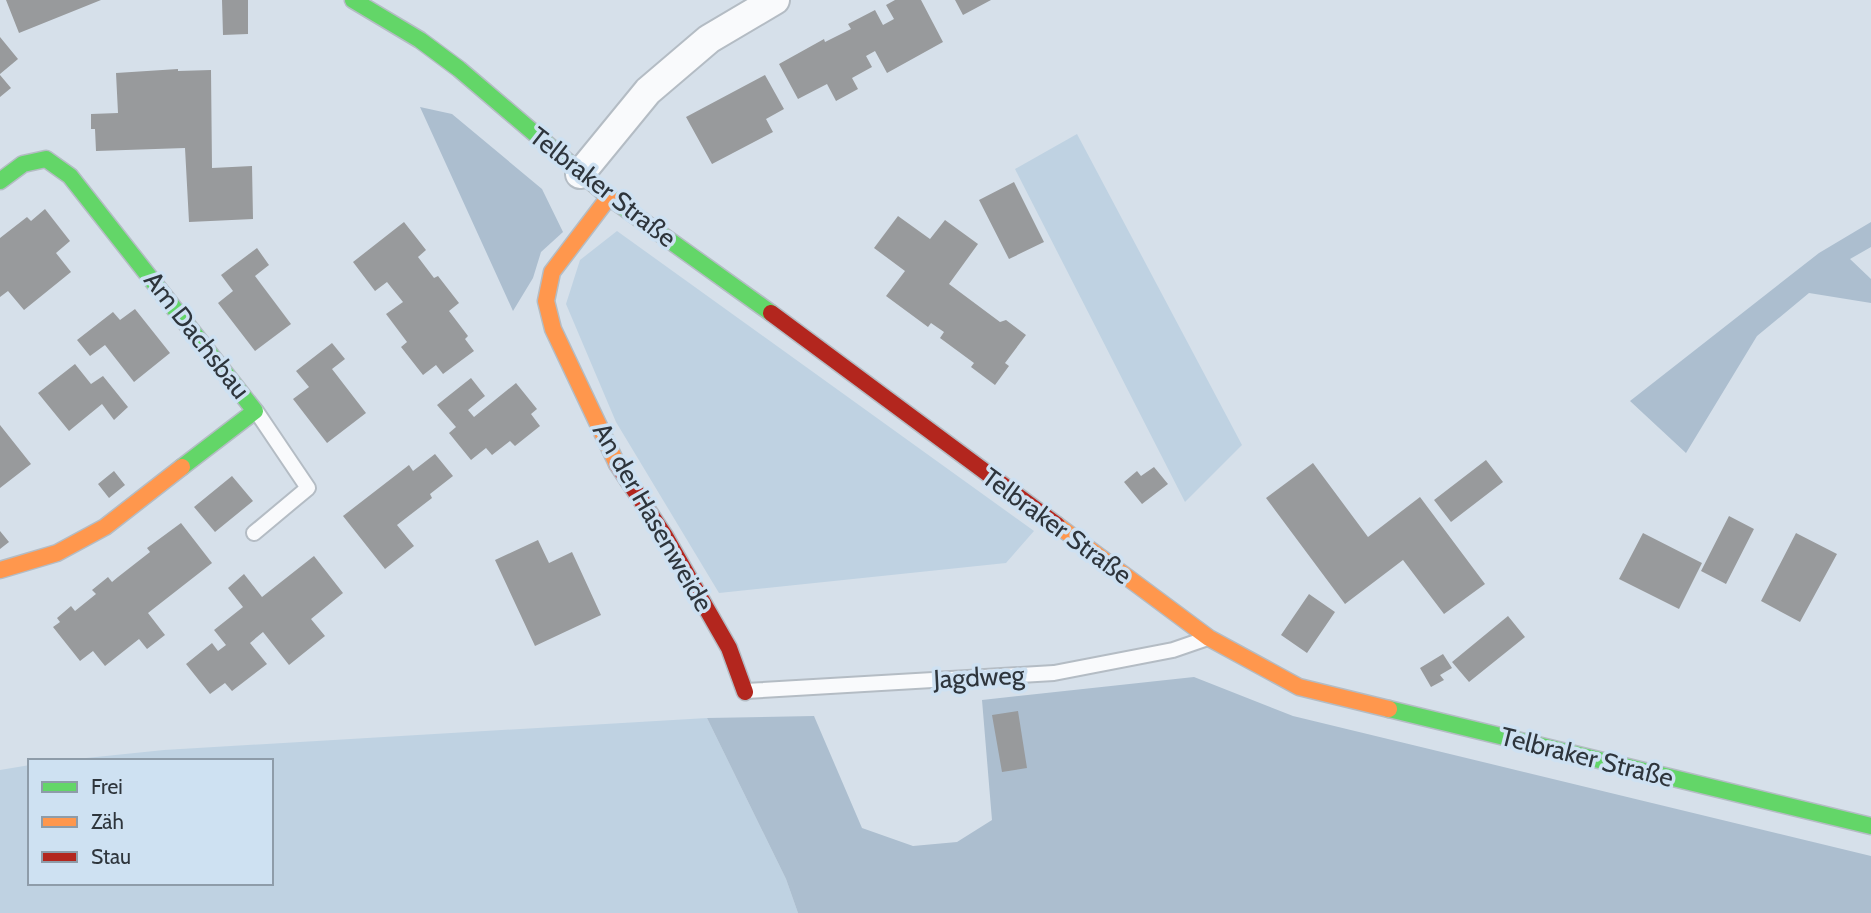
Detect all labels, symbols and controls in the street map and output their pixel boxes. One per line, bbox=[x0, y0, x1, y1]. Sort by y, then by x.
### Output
street label: Telbraker Straße bbox=[523, 120, 683, 254]
street label: Am Dachsbau bbox=[137, 265, 257, 405]
street label: An der Hasenweide bbox=[586, 417, 720, 617]
street label: Telbraker Straße bbox=[976, 461, 1138, 591]
street label: Jagdweg bbox=[932, 659, 1026, 695]
street label: Telbraker Straße bbox=[1497, 720, 1677, 794]
legend bbox=[28, 759, 273, 885]
text: Frei bbox=[91, 774, 123, 799]
text: Zäh bbox=[91, 809, 124, 834]
text: Stau bbox=[91, 844, 131, 869]

